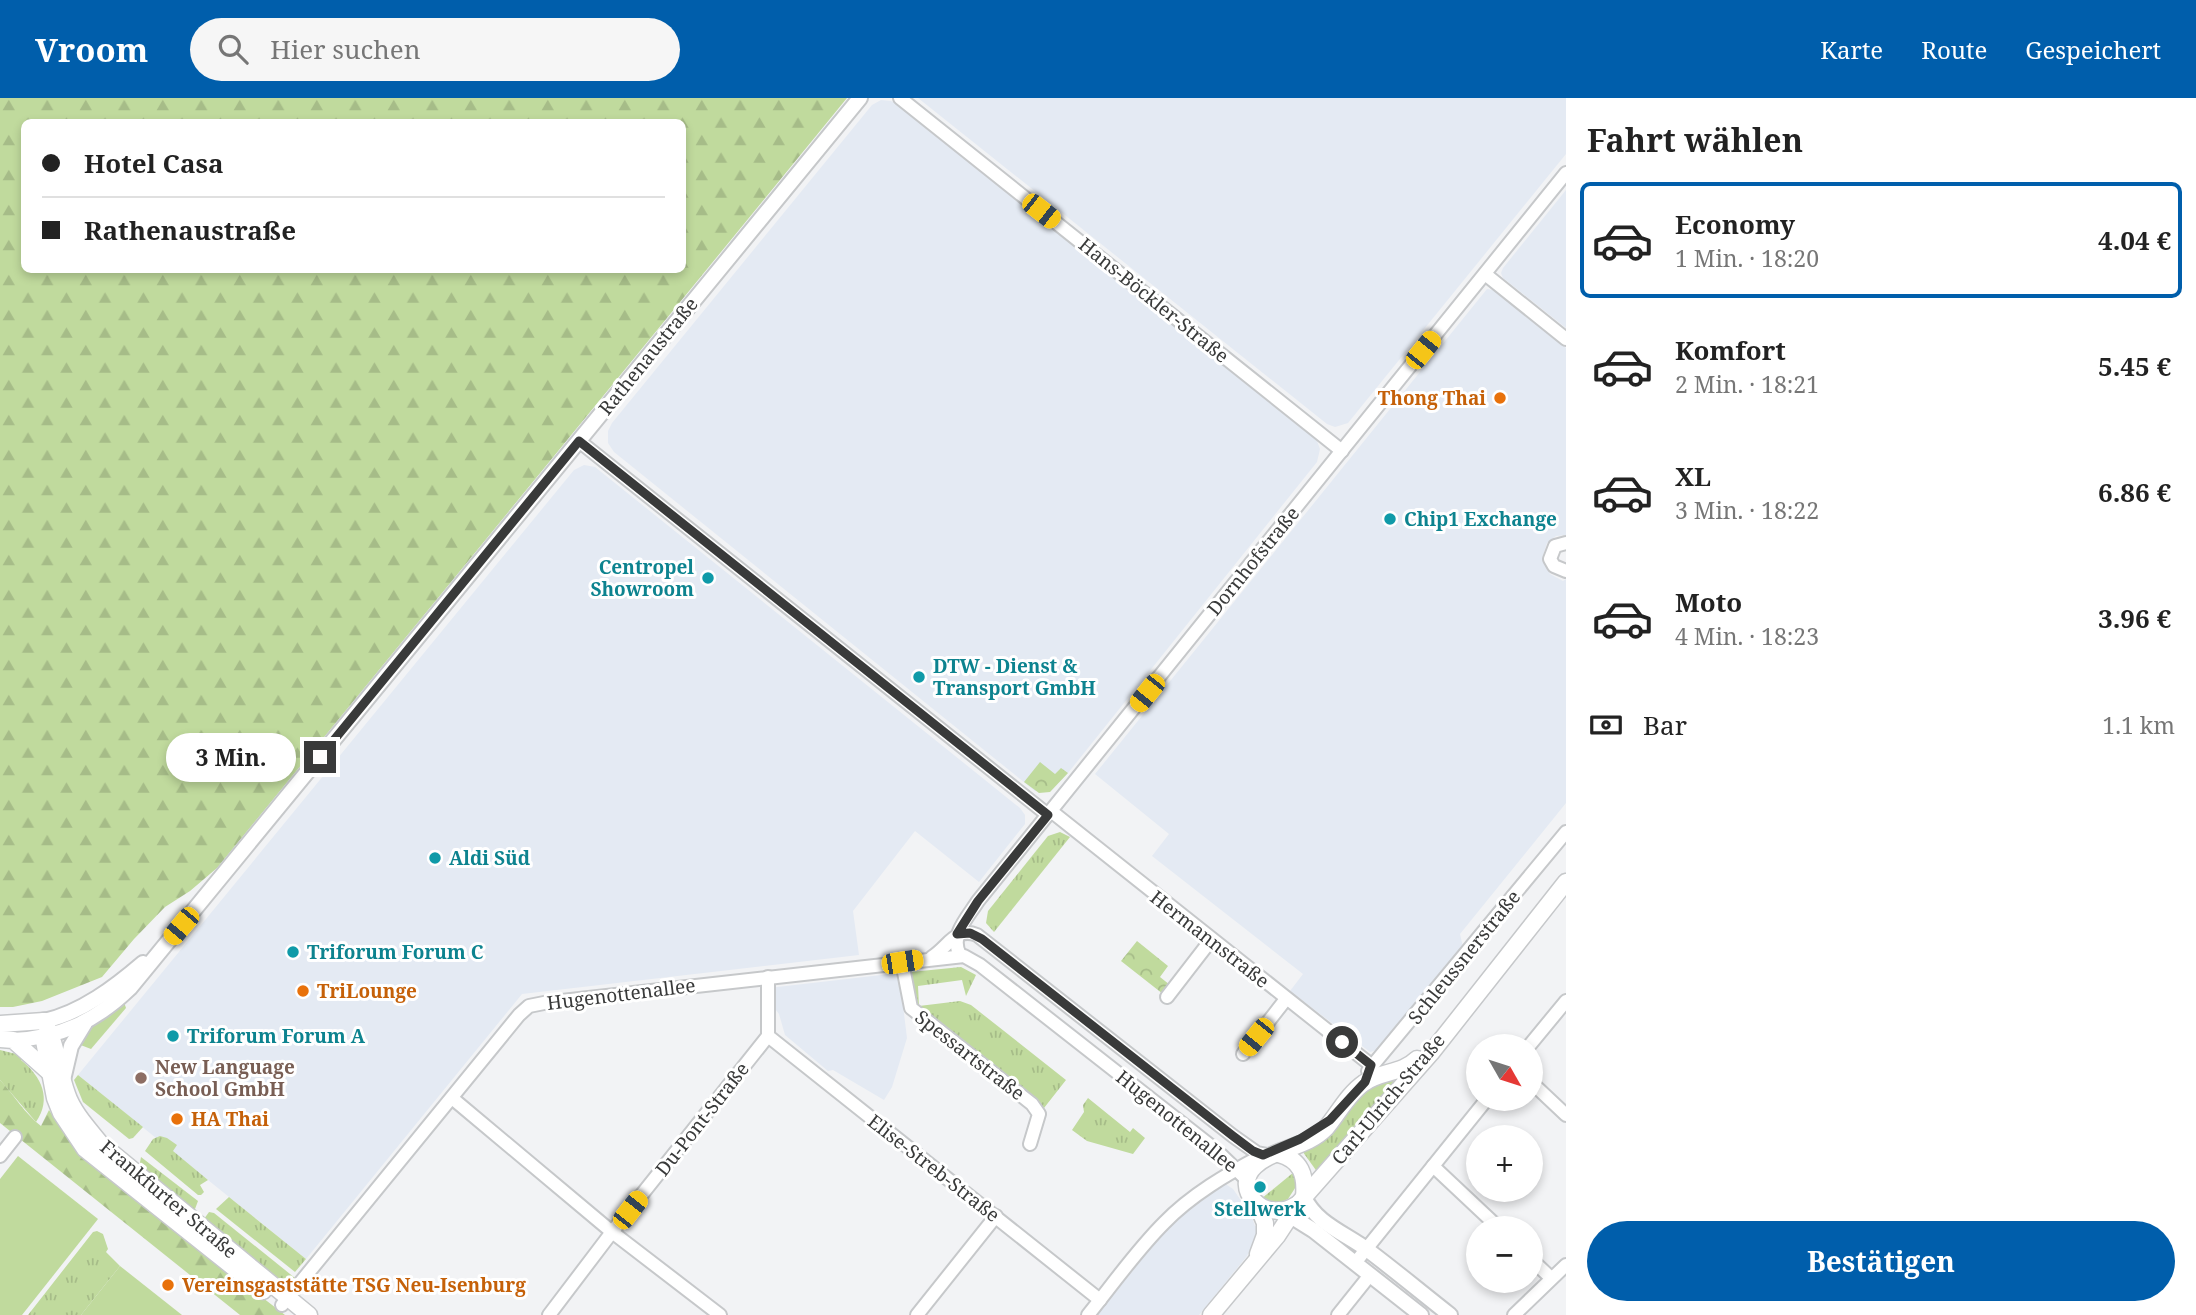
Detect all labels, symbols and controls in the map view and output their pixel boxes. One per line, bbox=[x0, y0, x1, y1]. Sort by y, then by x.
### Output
search box bbox=[190, 18, 680, 81]
text: Vroom bbox=[35, 27, 148, 72]
icon: search bbox=[214, 30, 252, 68]
text: Hier suchen bbox=[270, 31, 420, 67]
text: Karte bbox=[1820, 33, 1883, 66]
text: Route bbox=[1921, 33, 1987, 66]
text: Gespeichert bbox=[2025, 33, 2161, 66]
text: Fahrt wählen bbox=[1587, 118, 1803, 161]
text: Hotel Casa bbox=[84, 145, 224, 181]
car bbox=[1018, 190, 1065, 232]
text: Economy bbox=[1675, 206, 1795, 242]
icon: car bbox=[1591, 209, 1654, 272]
text: Rathenaustraße bbox=[84, 212, 296, 248]
text: 4.04 € bbox=[2098, 222, 2171, 258]
street label: Hans-Böckler-Straße bbox=[1074, 231, 1234, 369]
text: 1 Min. · 18:20 bbox=[1675, 242, 1819, 274]
street label: Rathenaustraße bbox=[593, 292, 703, 420]
car bbox=[1402, 327, 1445, 373]
text: Komfort bbox=[1675, 332, 1786, 368]
icon: car bbox=[1591, 335, 1654, 398]
text: 5.45 € bbox=[2098, 348, 2171, 384]
text: 2 Min. · 18:21 bbox=[1675, 368, 1819, 400]
place label: Thong Thai bbox=[1378, 385, 1486, 411]
marker: Thong Thai bbox=[1492, 390, 1508, 406]
text: XL bbox=[1675, 458, 1711, 494]
icon: car bbox=[1591, 461, 1654, 524]
text: 6.86 € bbox=[2098, 474, 2171, 510]
text: 3 Min. · 18:22 bbox=[1675, 494, 1819, 526]
street label: Dornhofstraße bbox=[1201, 501, 1305, 621]
place label: Chip1 Exchange bbox=[1404, 506, 1557, 532]
marker: Chip1 Exchange bbox=[1382, 511, 1398, 527]
place label: Centropel Showroom bbox=[590, 554, 694, 602]
marker: Centropel Showroom bbox=[700, 570, 716, 586]
text: Moto bbox=[1675, 584, 1742, 620]
icon: car bbox=[1591, 587, 1654, 650]
text: 3.96 € bbox=[2098, 600, 2171, 636]
text: 4 Min. · 18:23 bbox=[1675, 620, 1819, 652]
place label: DTW - Dienst & Transport GmbH bbox=[933, 653, 1096, 701]
marker: DTW - Dienst & Transport GmbH bbox=[911, 669, 927, 685]
car bbox=[1126, 670, 1169, 716]
icon: cash bbox=[1587, 706, 1625, 744]
text: Bar bbox=[1643, 707, 1687, 743]
text: 1.1 km bbox=[2102, 709, 2175, 741]
callout: 3 Min. bbox=[166, 732, 296, 782]
text: 3 Min. bbox=[195, 741, 267, 773]
route end bbox=[304, 741, 336, 773]
place label: Aldi Süd bbox=[449, 845, 531, 871]
marker: Aldi Süd bbox=[427, 850, 443, 866]
street label: Hermannstraße bbox=[1145, 884, 1275, 994]
street label: Schleussnerstraße bbox=[1402, 885, 1526, 1029]
car bbox=[160, 903, 203, 949]
place label: Triforum Forum C bbox=[307, 939, 483, 965]
marker: Triforum Forum C bbox=[285, 944, 301, 960]
car bbox=[880, 948, 925, 976]
street label: Hugenottenallee bbox=[545, 972, 697, 1016]
place label: TriLounge bbox=[317, 978, 417, 1004]
marker: TriLounge bbox=[295, 983, 311, 999]
street label: Spessartstraße bbox=[910, 1004, 1030, 1106]
car bbox=[1235, 1014, 1278, 1060]
place label: Triforum Forum A bbox=[187, 1023, 366, 1049]
route start bbox=[1326, 1026, 1358, 1058]
marker: Triforum Forum A bbox=[165, 1028, 181, 1044]
street label: Carl-Ulrich-Straße bbox=[1325, 1028, 1451, 1170]
north arrow bbox=[1466, 1034, 1544, 1111]
map controls bbox=[1466, 1034, 1543, 1293]
place label: New Language School GmbH bbox=[155, 1054, 295, 1102]
street label: Du-Pont-Straße bbox=[649, 1057, 755, 1181]
street label: Hugenottenallee bbox=[1111, 1064, 1243, 1178]
marker: New Language School GmbH bbox=[133, 1070, 149, 1086]
place label: HA Thai bbox=[191, 1106, 269, 1132]
street label: Elise-Streb-Straße bbox=[863, 1108, 1005, 1228]
marker: HA Thai bbox=[169, 1111, 185, 1127]
button: + bbox=[1466, 1125, 1543, 1202]
street label: Frankfurter Straße bbox=[95, 1134, 243, 1264]
marker: Stellwerk bbox=[1252, 1179, 1268, 1195]
car bbox=[609, 1187, 652, 1233]
place label: Stellwerk bbox=[1214, 1196, 1307, 1222]
button: − bbox=[1466, 1216, 1543, 1293]
button: Bestätigen bbox=[1587, 1221, 2175, 1301]
place label: Vereinsgaststätte TSG Neu-Isenburg bbox=[182, 1272, 526, 1298]
marker: Vereinsgaststätte TSG Neu-Isenburg bbox=[160, 1277, 176, 1293]

